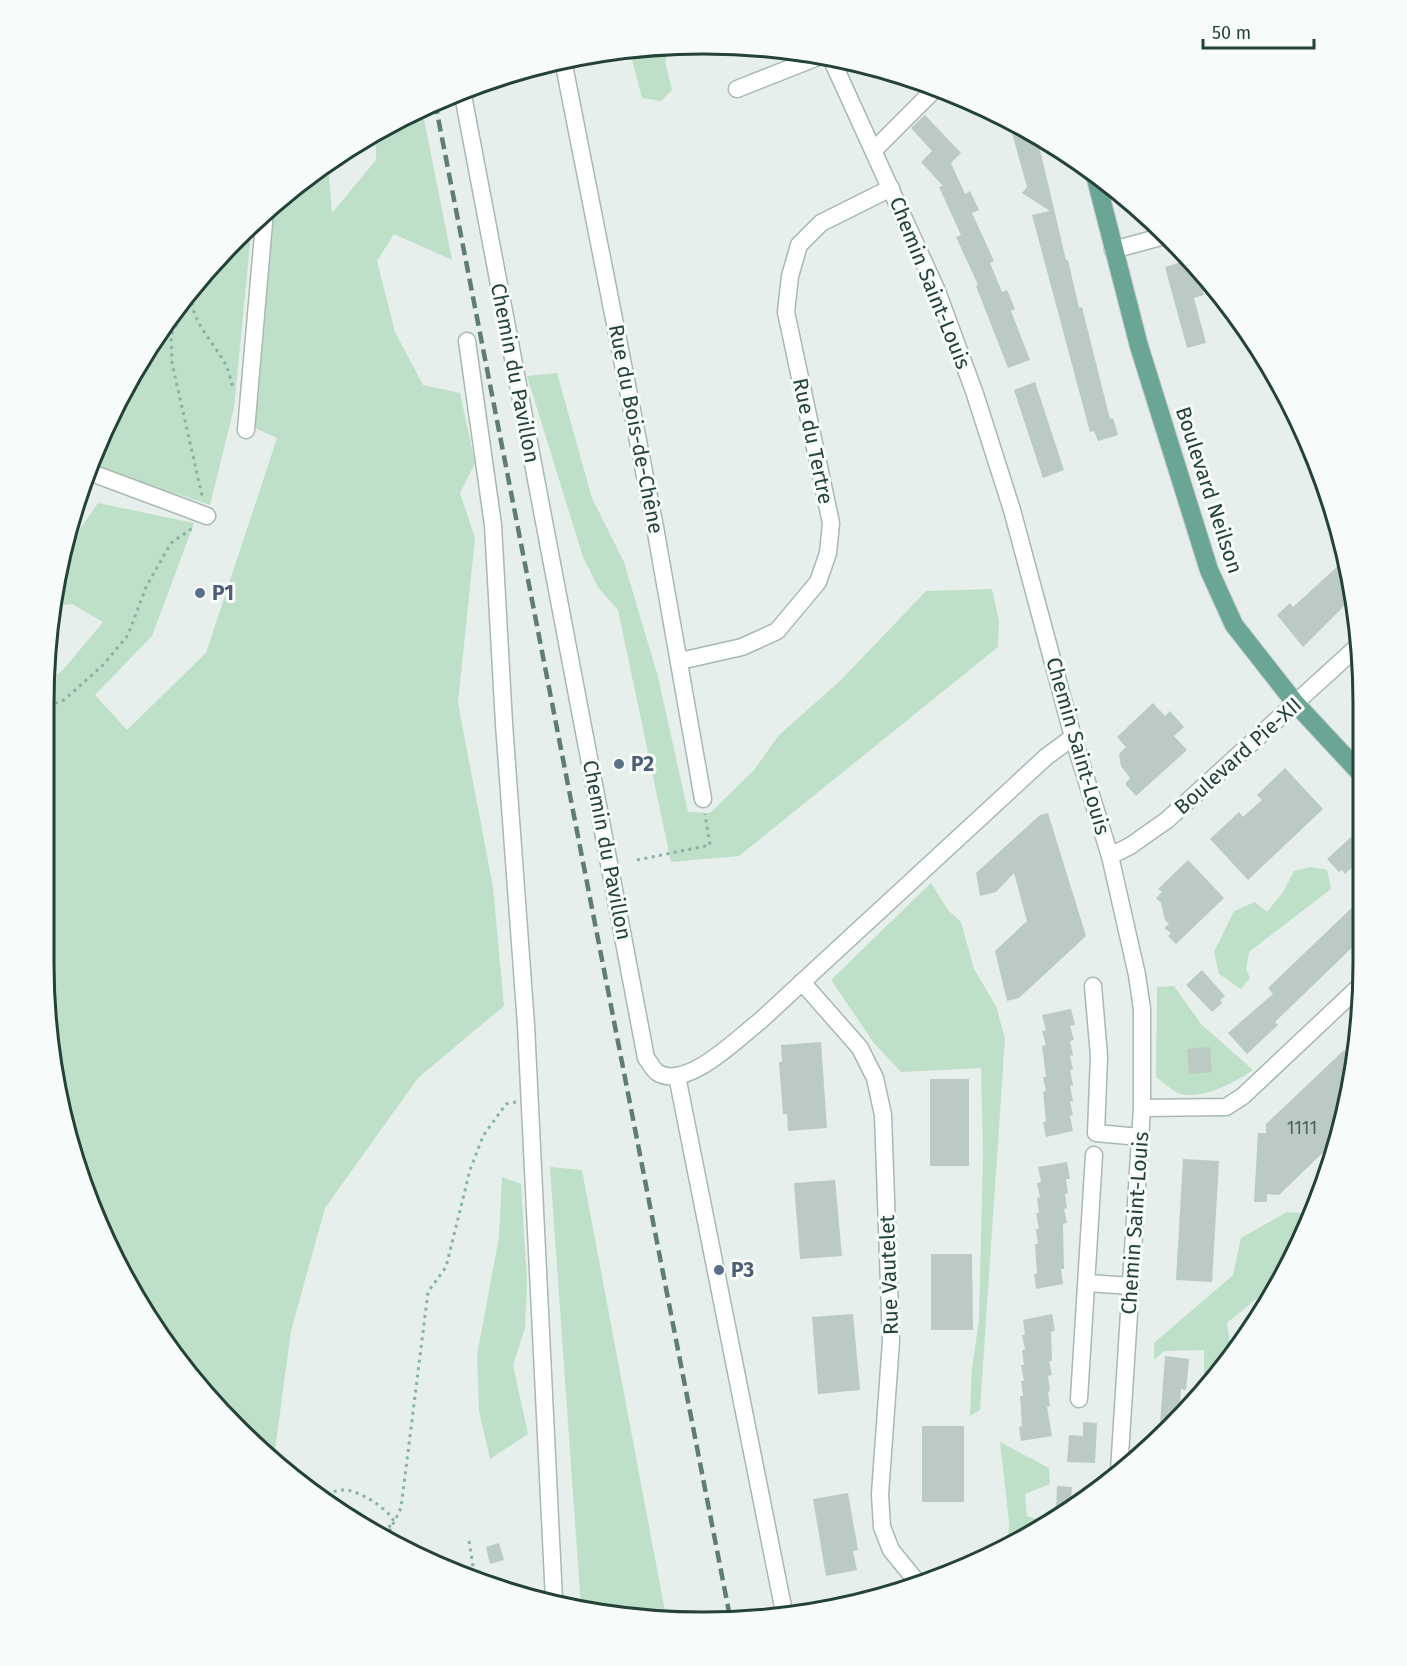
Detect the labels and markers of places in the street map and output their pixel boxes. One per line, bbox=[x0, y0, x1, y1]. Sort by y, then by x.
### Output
place label: P1 bbox=[212, 580, 234, 606]
marker: P1 bbox=[193, 586, 207, 600]
place label: P2 bbox=[631, 751, 654, 777]
marker: P2 bbox=[612, 757, 626, 771]
place label: P3 bbox=[731, 1257, 754, 1283]
marker: P3 bbox=[712, 1263, 726, 1277]

